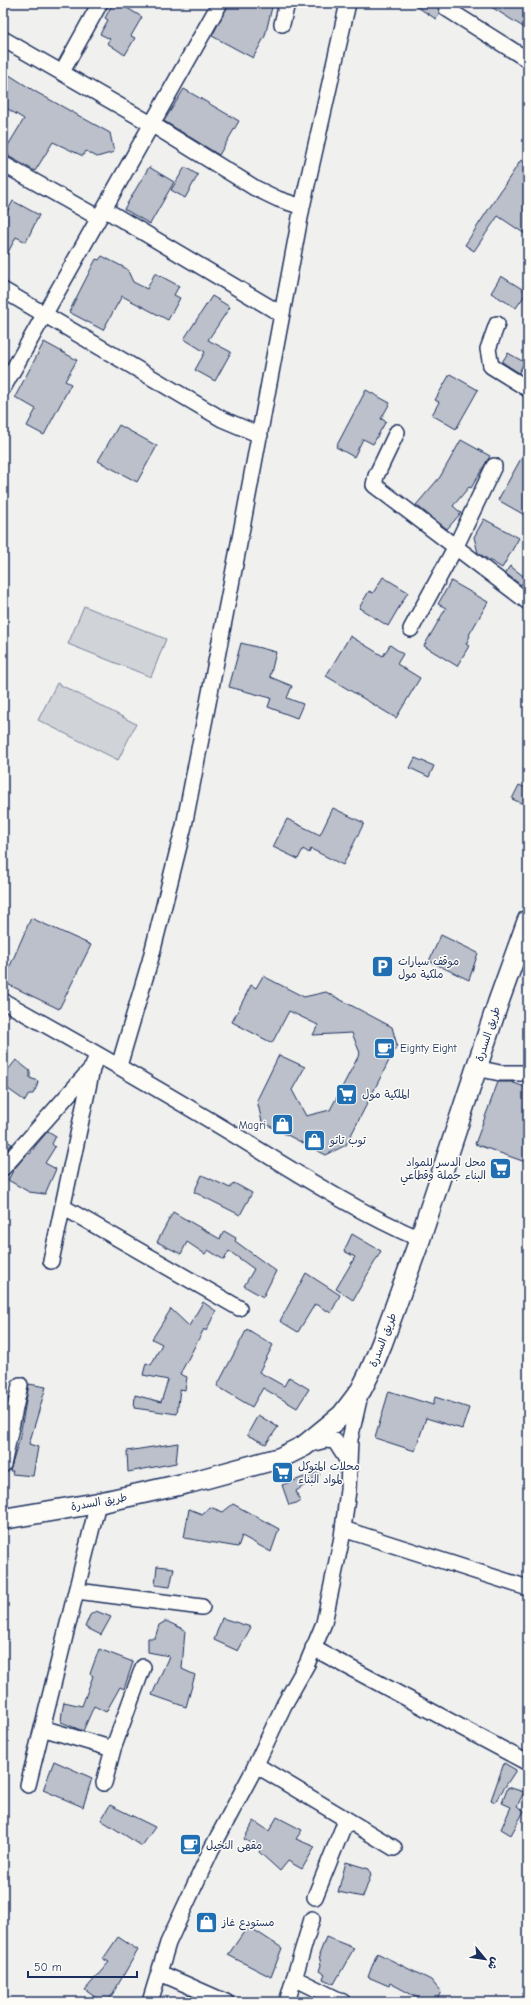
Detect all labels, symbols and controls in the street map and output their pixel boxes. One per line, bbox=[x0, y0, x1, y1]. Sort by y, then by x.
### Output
parking icon: موقف سيارات ملكية مول bbox=[369, 954, 395, 980]
place label: موقف سيارات ملكية مول bbox=[398, 955, 459, 982]
street label: طريق السدرة bbox=[473, 1005, 503, 1063]
cafe icon: Eighty Eight bbox=[371, 1035, 397, 1061]
place label: Eighty Eight bbox=[400, 1042, 457, 1055]
supermarket icon: الملكية مول bbox=[334, 1081, 360, 1107]
place label: الملكية مول bbox=[362, 1088, 410, 1102]
shop icon: Magri bbox=[269, 1112, 295, 1138]
place label: Magri bbox=[238, 1119, 266, 1132]
shop icon: توب تاتو bbox=[301, 1127, 327, 1153]
place label: توب تاتو bbox=[329, 1134, 367, 1148]
supermarket icon: محل الدسر للمواد البناء جملة وقطاعي bbox=[488, 1155, 514, 1181]
place label: محل الدسر للمواد البناء جملة وقطاعي bbox=[400, 1156, 486, 1186]
street label: طريق السدرة bbox=[367, 1311, 399, 1369]
supermarket icon: محلات المتوكل لمواد البناء bbox=[270, 1459, 296, 1485]
place label: محلات المتوكل لمواد البناء bbox=[298, 1460, 360, 1487]
street label: طريق السدرة bbox=[70, 1491, 128, 1513]
cafe icon: مقهى النخيل bbox=[178, 1832, 204, 1858]
place label: مقهى النخيل bbox=[206, 1839, 262, 1853]
shop icon: مستودع غاز bbox=[193, 1909, 219, 1935]
place label: مستودع غاز bbox=[221, 1916, 274, 1931]
north arrow bbox=[465, 1939, 505, 1979]
scale bar bbox=[28, 1953, 137, 1979]
text: ش bbox=[485, 1955, 502, 1972]
text: 50 m bbox=[34, 1960, 62, 1974]

